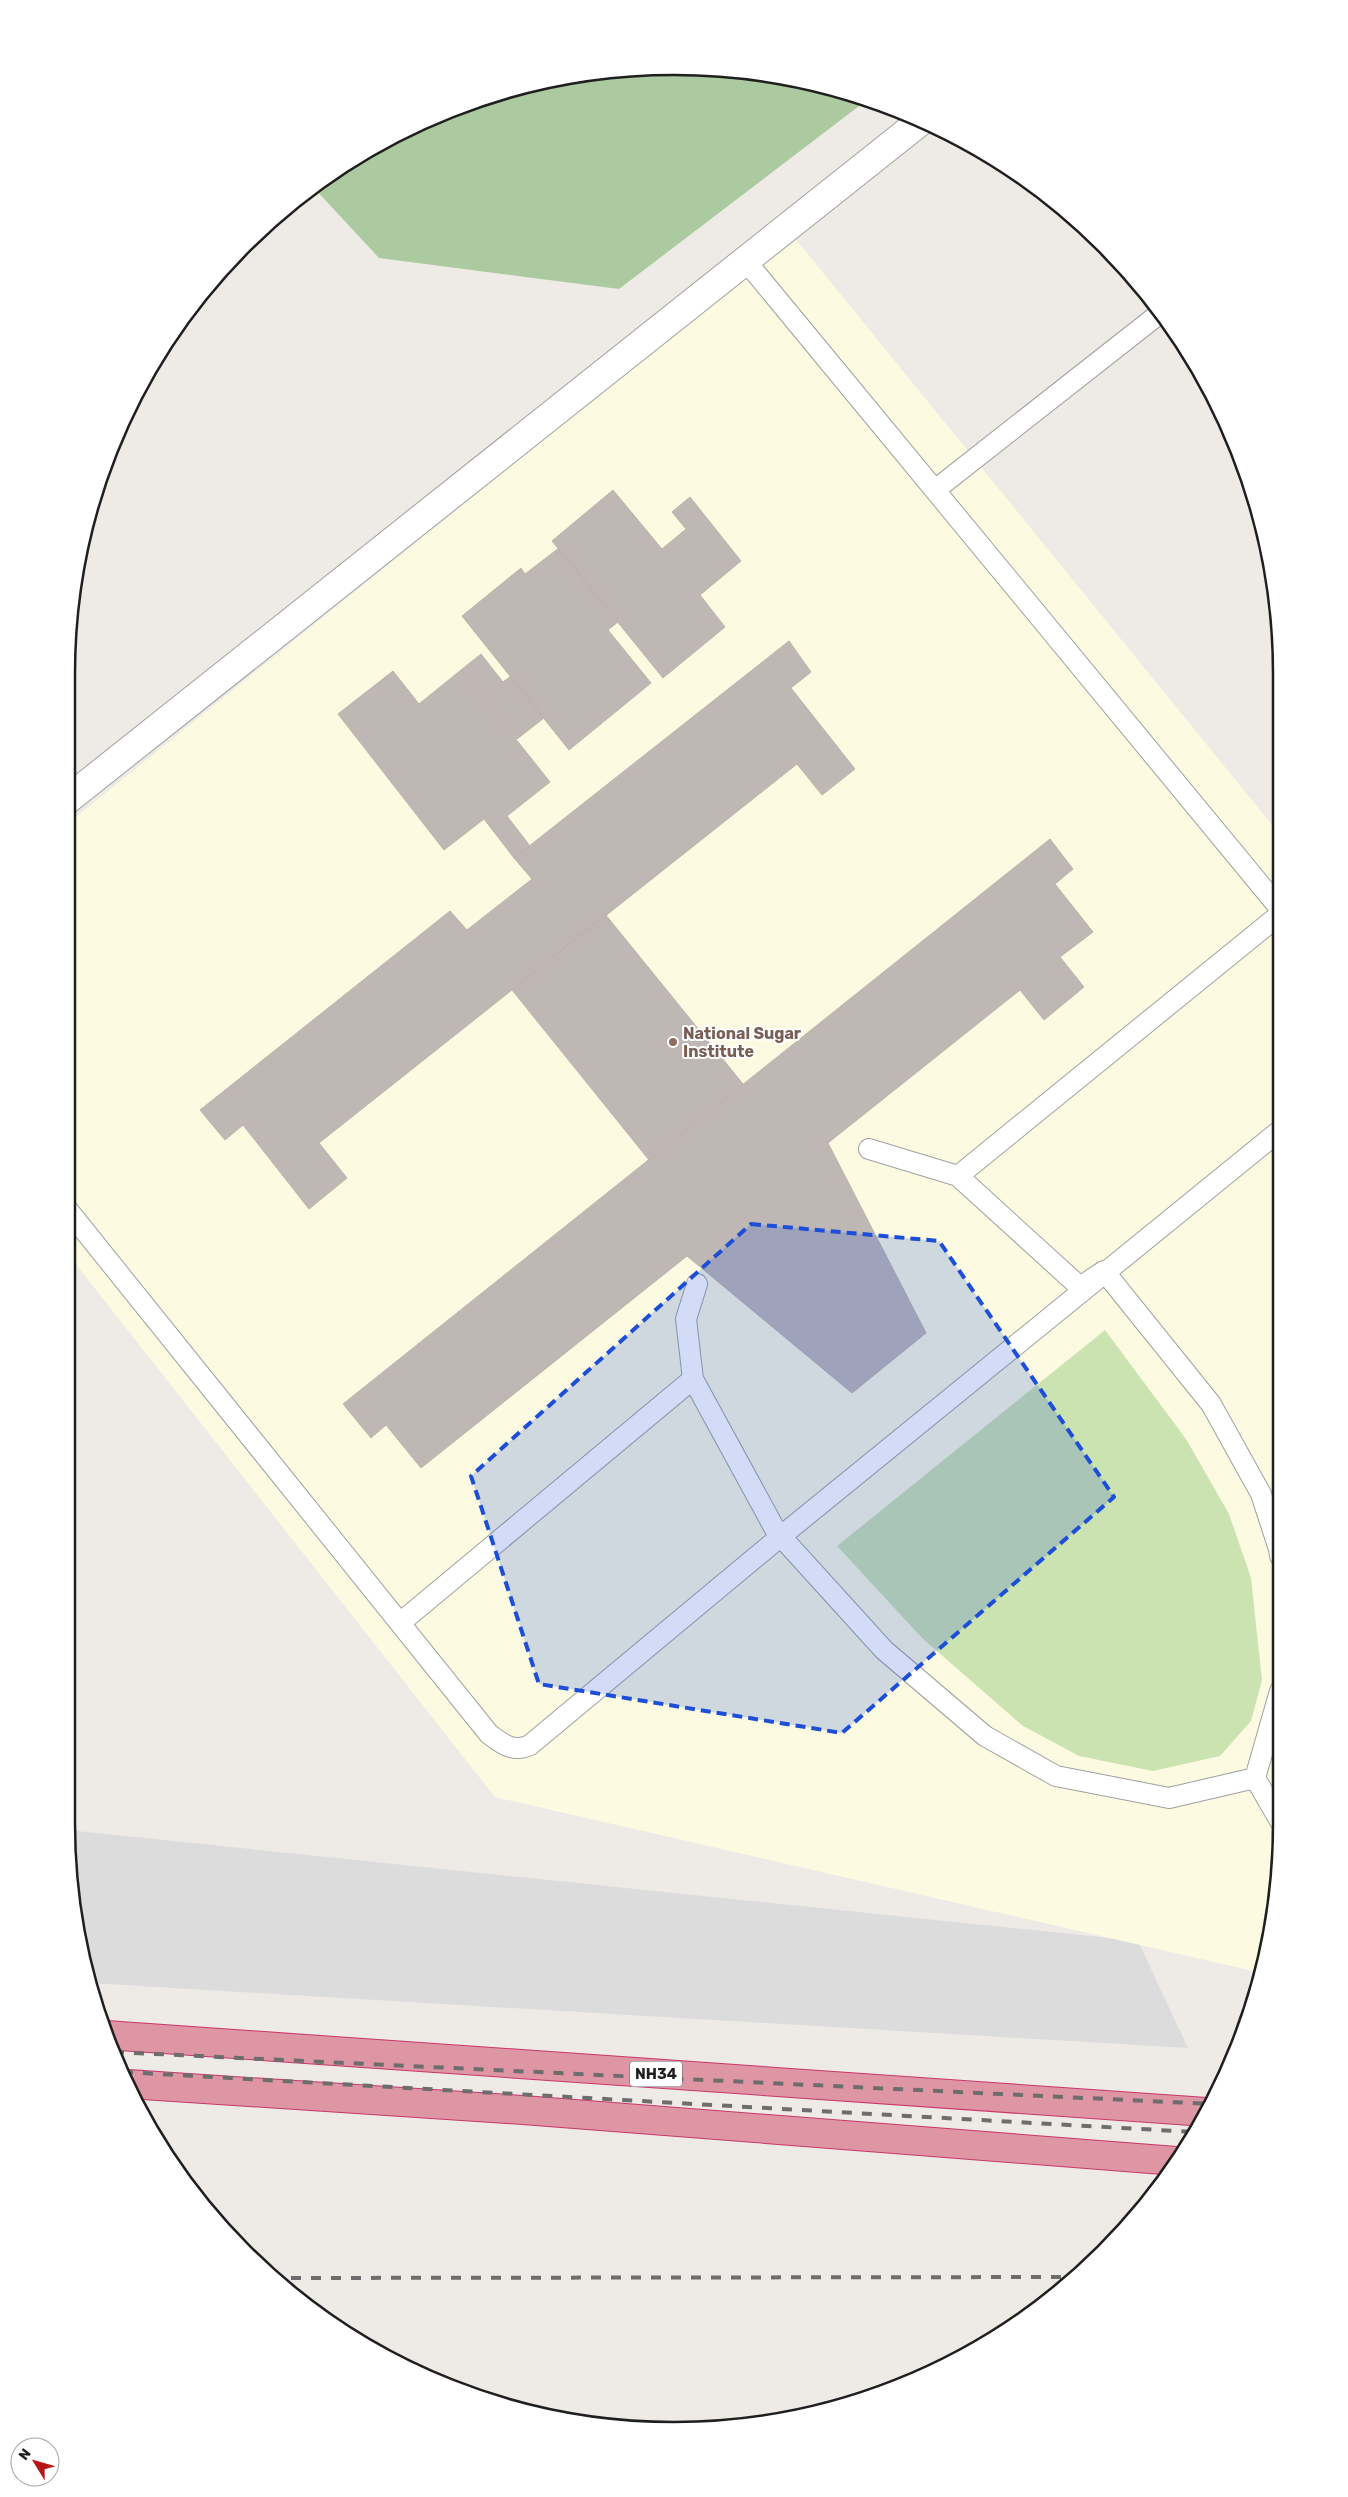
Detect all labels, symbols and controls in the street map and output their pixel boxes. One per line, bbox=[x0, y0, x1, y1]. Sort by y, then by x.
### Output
place label: National Sugar Institute bbox=[683, 1024, 802, 1061]
marker: National Sugar Institute bbox=[667, 1036, 679, 1048]
road number: NH34 bbox=[630, 2062, 682, 2086]
north arrow bbox=[10, 2437, 60, 2487]
text: N bbox=[15, 2445, 35, 2464]

